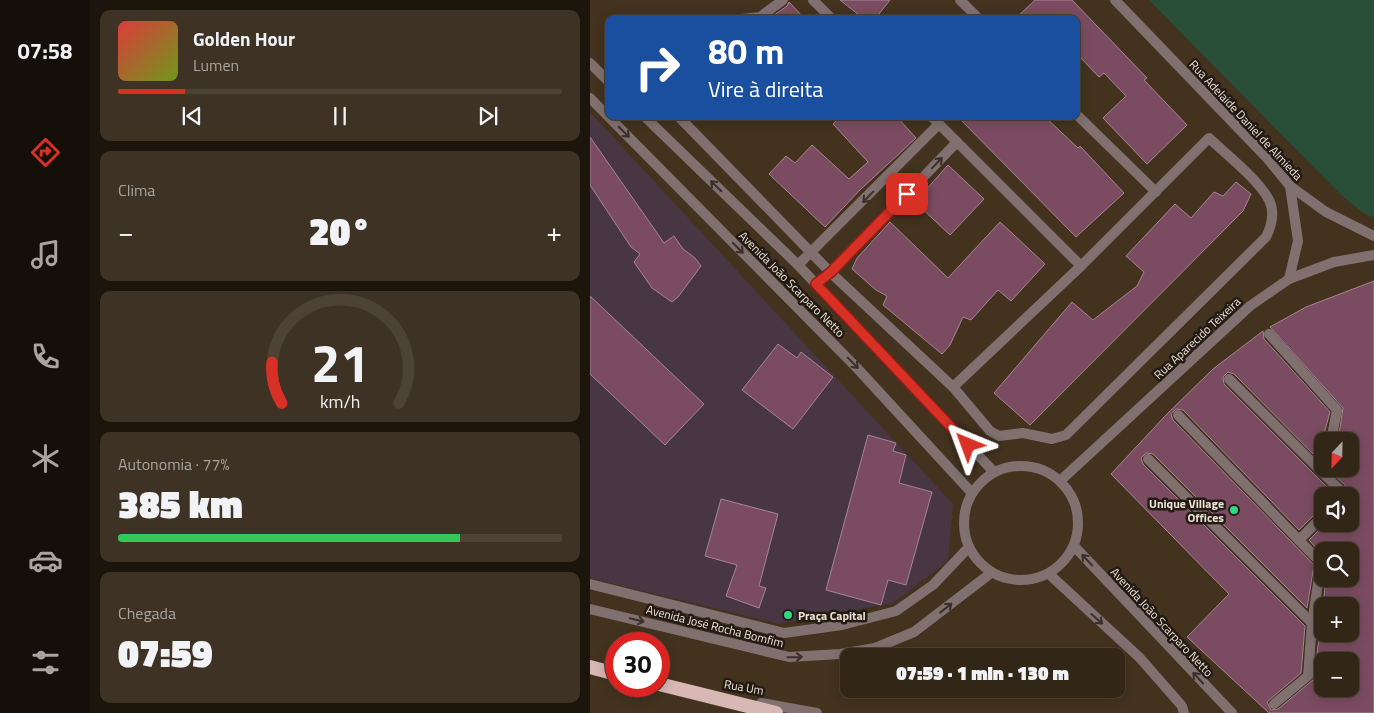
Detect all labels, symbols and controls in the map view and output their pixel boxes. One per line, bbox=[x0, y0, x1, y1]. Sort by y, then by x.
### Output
text: Golden Hour bbox=[193, 24, 295, 53]
text: 80 m bbox=[708, 24, 784, 78]
text: 07:58 bbox=[18, 34, 72, 68]
icon: right bbox=[625, 35, 690, 100]
text: Lumen bbox=[193, 53, 239, 77]
street label: Rua Adelaide Daniel de Almieda bbox=[1185, 55, 1307, 185]
text: Vire à direita bbox=[708, 72, 823, 106]
icon: previous bbox=[178, 102, 206, 130]
icon: pause bbox=[326, 102, 354, 130]
icon: next bbox=[474, 102, 502, 130]
one-way arrow bbox=[618, 126, 630, 138]
icon: directions bbox=[28, 135, 63, 170]
one-way arrow bbox=[931, 157, 943, 169]
pin bbox=[886, 173, 928, 215]
text: Clima bbox=[118, 178, 155, 202]
one-way arrow bbox=[710, 180, 723, 192]
icon: arrive bbox=[893, 180, 921, 208]
one-way arrow bbox=[862, 190, 874, 203]
text: 20° bbox=[309, 202, 371, 260]
text: − bbox=[118, 210, 134, 253]
text: + bbox=[546, 210, 562, 253]
street label: Avenida João Scarparo Netto bbox=[735, 227, 849, 341]
icon: music bbox=[28, 237, 63, 272]
one-way arrow bbox=[732, 242, 745, 254]
street label: Rua Aparecido Teixeira bbox=[1149, 292, 1245, 384]
text: 21 bbox=[311, 323, 369, 402]
icon: phone bbox=[28, 339, 63, 374]
one-way arrow bbox=[846, 357, 858, 369]
text: km/h bbox=[320, 388, 360, 415]
position arrow bbox=[941, 418, 993, 470]
north arrow bbox=[1314, 432, 1359, 478]
map controls bbox=[1314, 432, 1359, 697]
icon: climate bbox=[28, 441, 63, 476]
text: Autonomia · 77% bbox=[118, 452, 229, 476]
text: 385 km bbox=[118, 475, 243, 533]
button: sound bbox=[1314, 487, 1359, 532]
place label: Unique Village Offices bbox=[1149, 494, 1224, 527]
marker: Unique Village Offices bbox=[1228, 504, 1240, 516]
button: search bbox=[1314, 542, 1359, 587]
icon: car bbox=[28, 543, 63, 578]
one-way arrow bbox=[1081, 553, 1093, 566]
street label: Avenida João Scarparo Netto bbox=[1106, 563, 1218, 681]
button: + bbox=[1314, 597, 1359, 642]
street label: Avenida José Rocha Bomfim bbox=[644, 600, 786, 652]
text: Chegada bbox=[118, 601, 176, 625]
one-way arrow bbox=[939, 602, 952, 613]
place label: Praça Capital bbox=[798, 606, 866, 625]
marker: Praça Capital bbox=[782, 609, 794, 621]
one-way arrow bbox=[1091, 613, 1104, 625]
one-way arrow bbox=[629, 616, 645, 625]
text: 07:59 bbox=[118, 624, 213, 682]
speed limit sign: 30 bbox=[605, 632, 670, 697]
icon: filters bbox=[28, 645, 63, 680]
one-way arrow bbox=[787, 652, 803, 661]
button: − bbox=[1314, 652, 1359, 697]
text: 07:59 · 1 min · 130 m bbox=[896, 658, 1069, 687]
one-way arrow bbox=[1192, 672, 1204, 685]
street label: Rua Um bbox=[723, 674, 765, 700]

